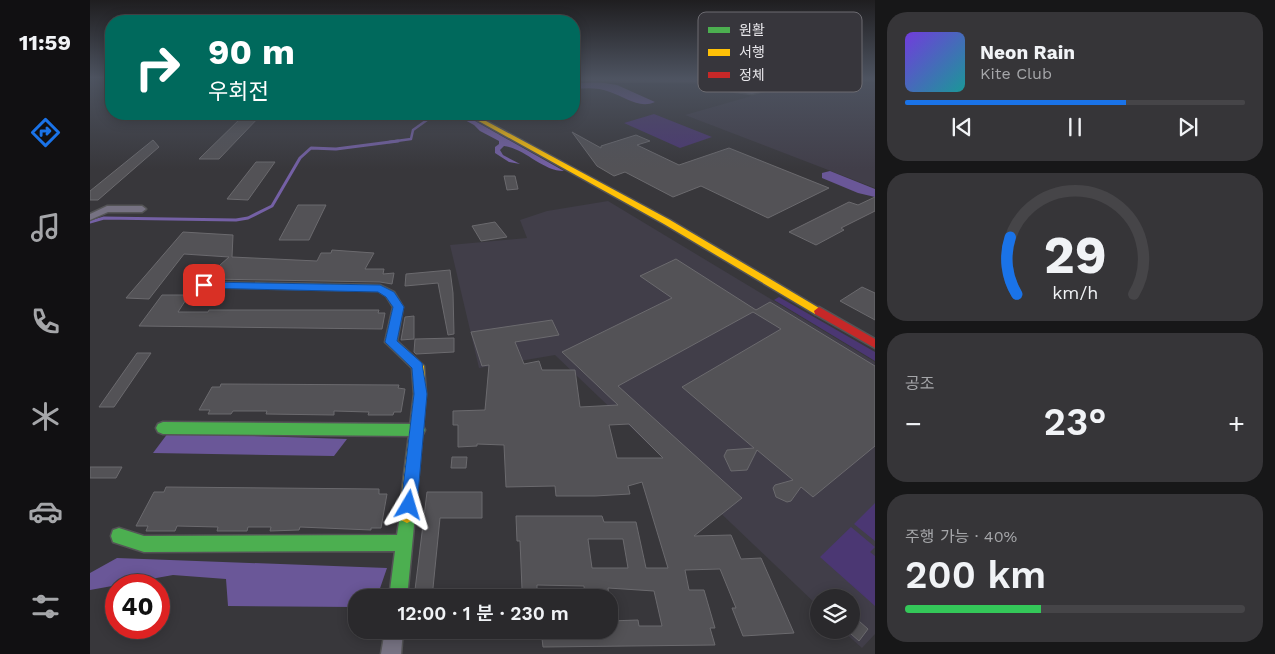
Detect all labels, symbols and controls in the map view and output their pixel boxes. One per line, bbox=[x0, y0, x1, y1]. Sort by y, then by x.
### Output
legend bbox=[698, 12, 862, 92]
text: 원활 bbox=[739, 22, 765, 38]
text: 11:59 bbox=[19, 30, 71, 55]
text: 90 m bbox=[208, 31, 295, 73]
icon: right bbox=[125, 35, 190, 100]
text: Neon Rain bbox=[980, 41, 1075, 64]
text: 서행 bbox=[739, 44, 765, 60]
text: Kite Club bbox=[980, 64, 1052, 83]
text: 정체 bbox=[739, 67, 765, 83]
text: 우회전 bbox=[208, 79, 269, 104]
icon: previous bbox=[948, 113, 976, 141]
icon: pause bbox=[1061, 113, 1089, 141]
icon: next bbox=[1174, 113, 1202, 141]
icon: directions bbox=[28, 115, 63, 150]
icon: music bbox=[28, 210, 63, 245]
text: 29 bbox=[1043, 225, 1107, 286]
pin bbox=[183, 264, 225, 306]
icon: arrive bbox=[190, 271, 218, 299]
text: km/h bbox=[1052, 282, 1098, 303]
icon: phone bbox=[28, 304, 63, 339]
text: 공조 bbox=[905, 374, 934, 393]
icon: climate bbox=[28, 399, 63, 434]
text: 23° bbox=[1043, 400, 1107, 444]
text: − bbox=[905, 407, 922, 440]
text: + bbox=[1228, 407, 1245, 440]
position arrow bbox=[382, 478, 434, 530]
icon: car bbox=[28, 494, 63, 529]
text: 주행 가능 · 40% bbox=[905, 527, 1017, 546]
text: 200 km bbox=[905, 553, 1046, 597]
speed limit sign: 40 bbox=[105, 574, 170, 639]
icon: filters bbox=[28, 589, 63, 624]
map controls bbox=[810, 589, 860, 639]
button: layers bbox=[810, 589, 860, 639]
text: 12:00 · 1 분 · 230 m bbox=[397, 602, 569, 625]

